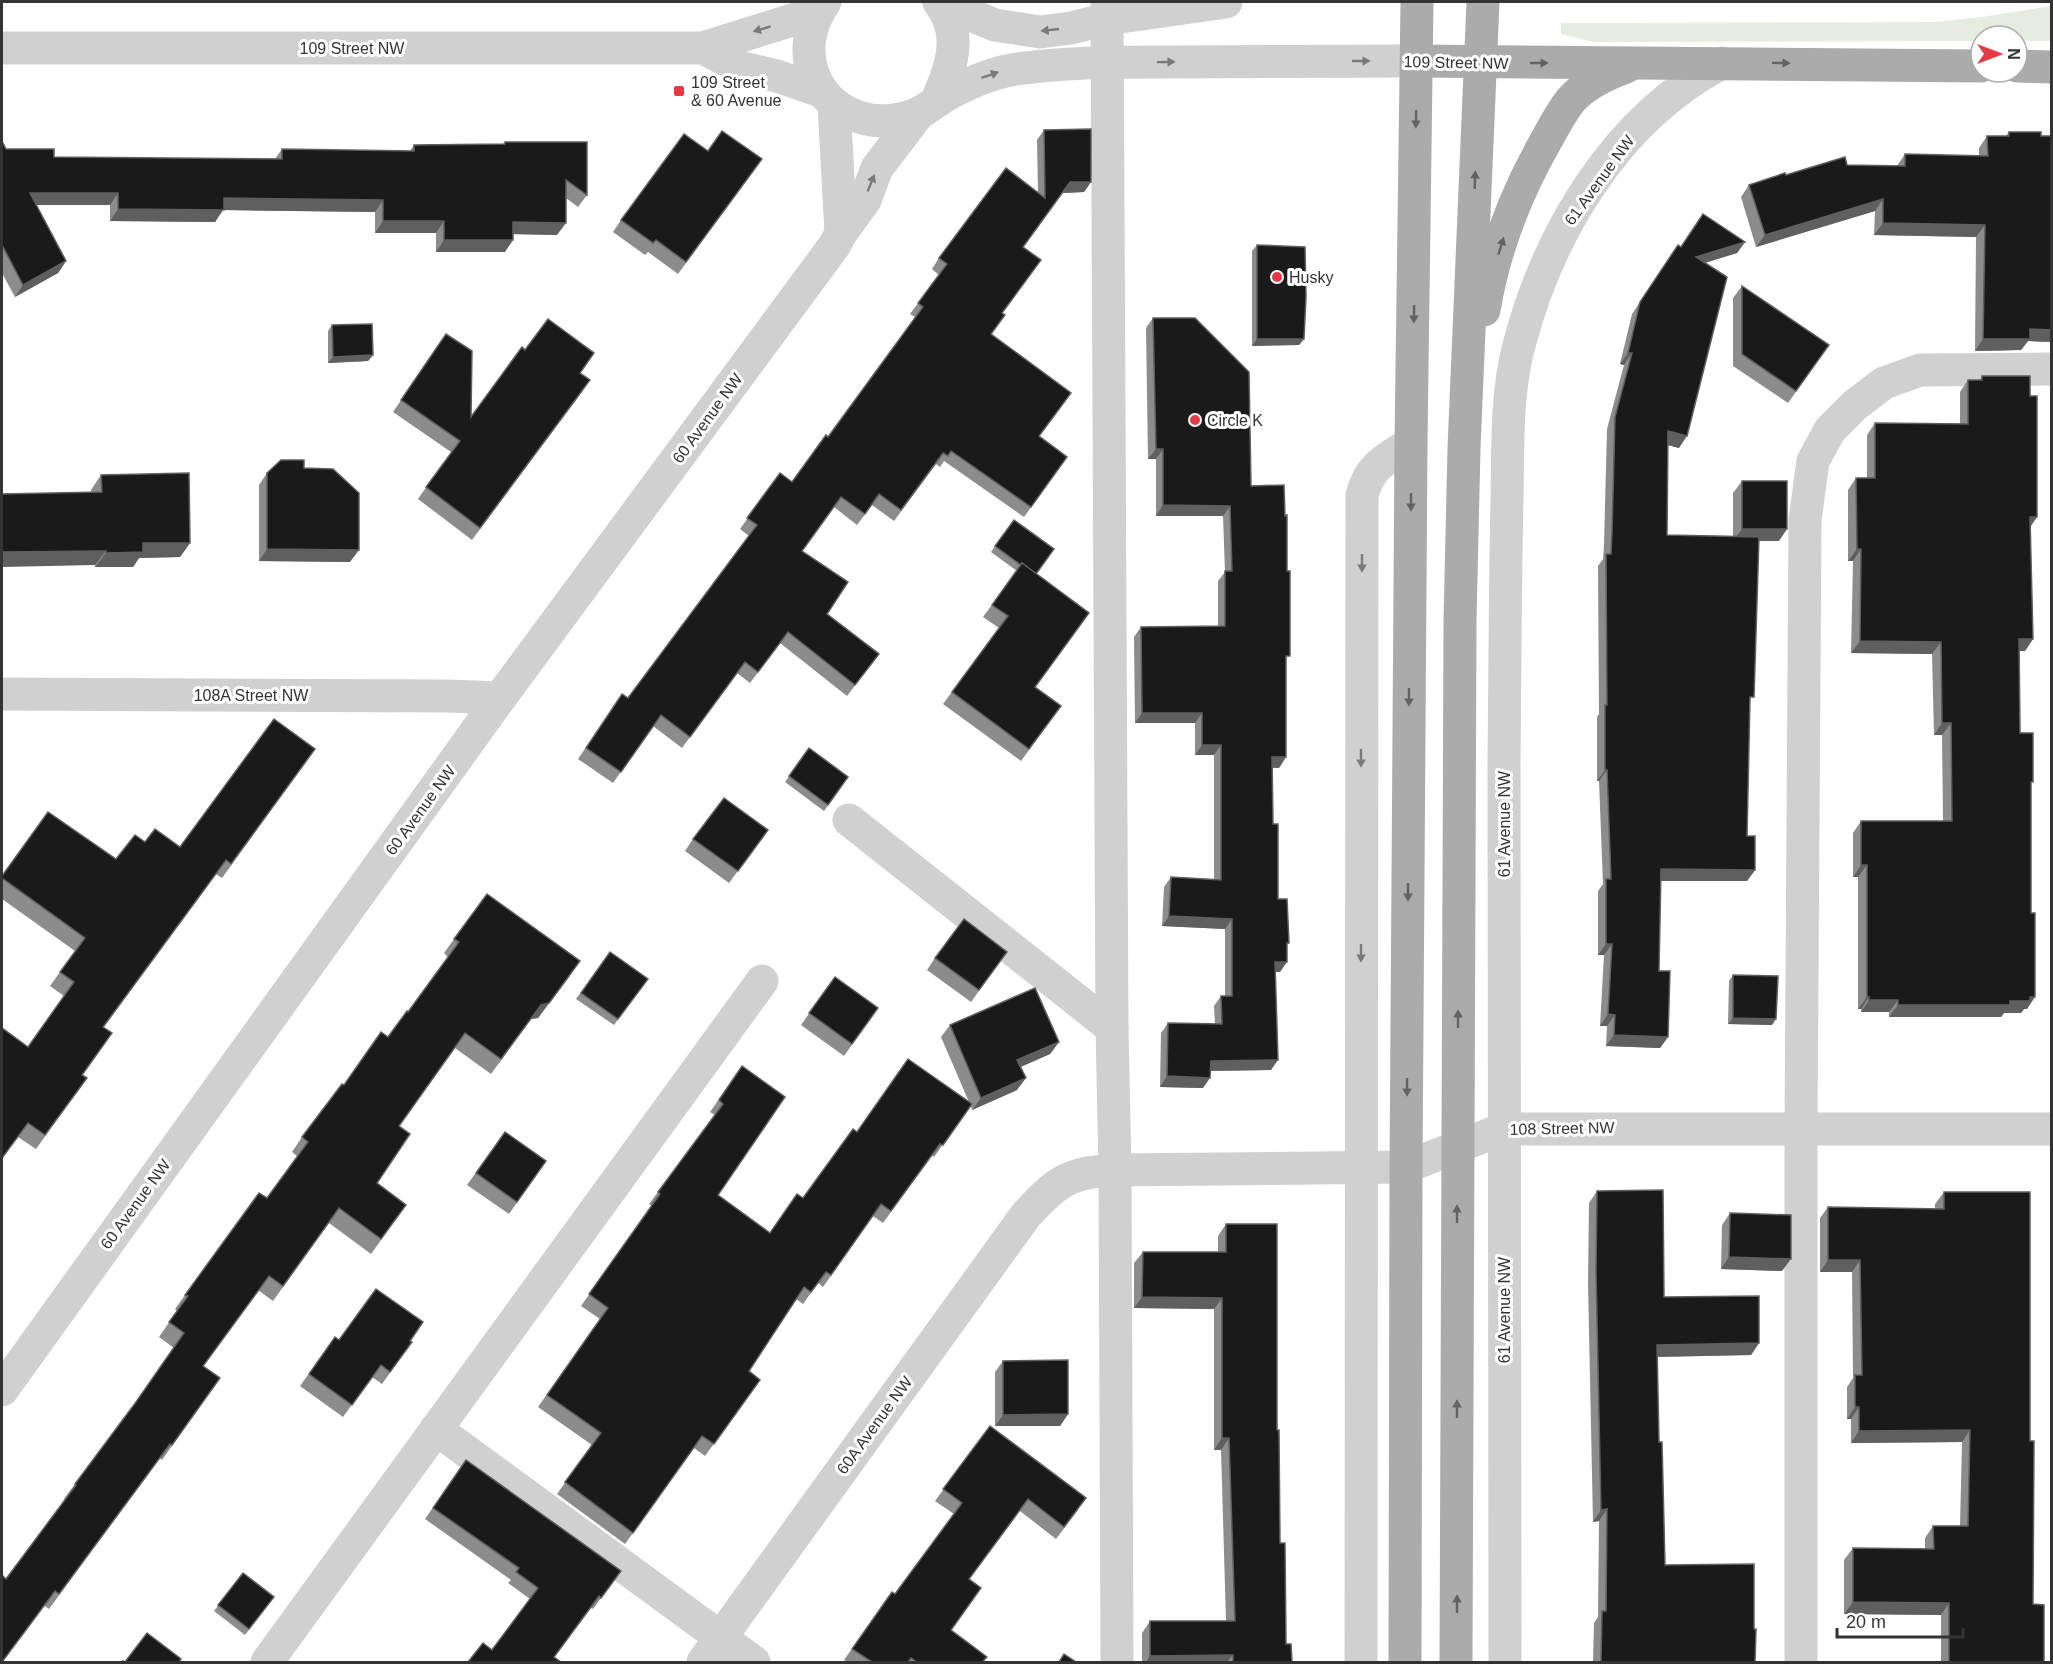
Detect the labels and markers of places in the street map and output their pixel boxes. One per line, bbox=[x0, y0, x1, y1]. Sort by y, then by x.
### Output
place label: 109 Street & 60 Avenue bbox=[691, 74, 782, 109]
marker: 109 Street & 60 Avenue bbox=[672, 84, 686, 98]
place label: Husky bbox=[1289, 269, 1333, 286]
marker: Husky bbox=[1270, 270, 1284, 284]
place label: Circle K bbox=[1207, 412, 1263, 429]
marker: Circle K bbox=[1188, 413, 1202, 427]

